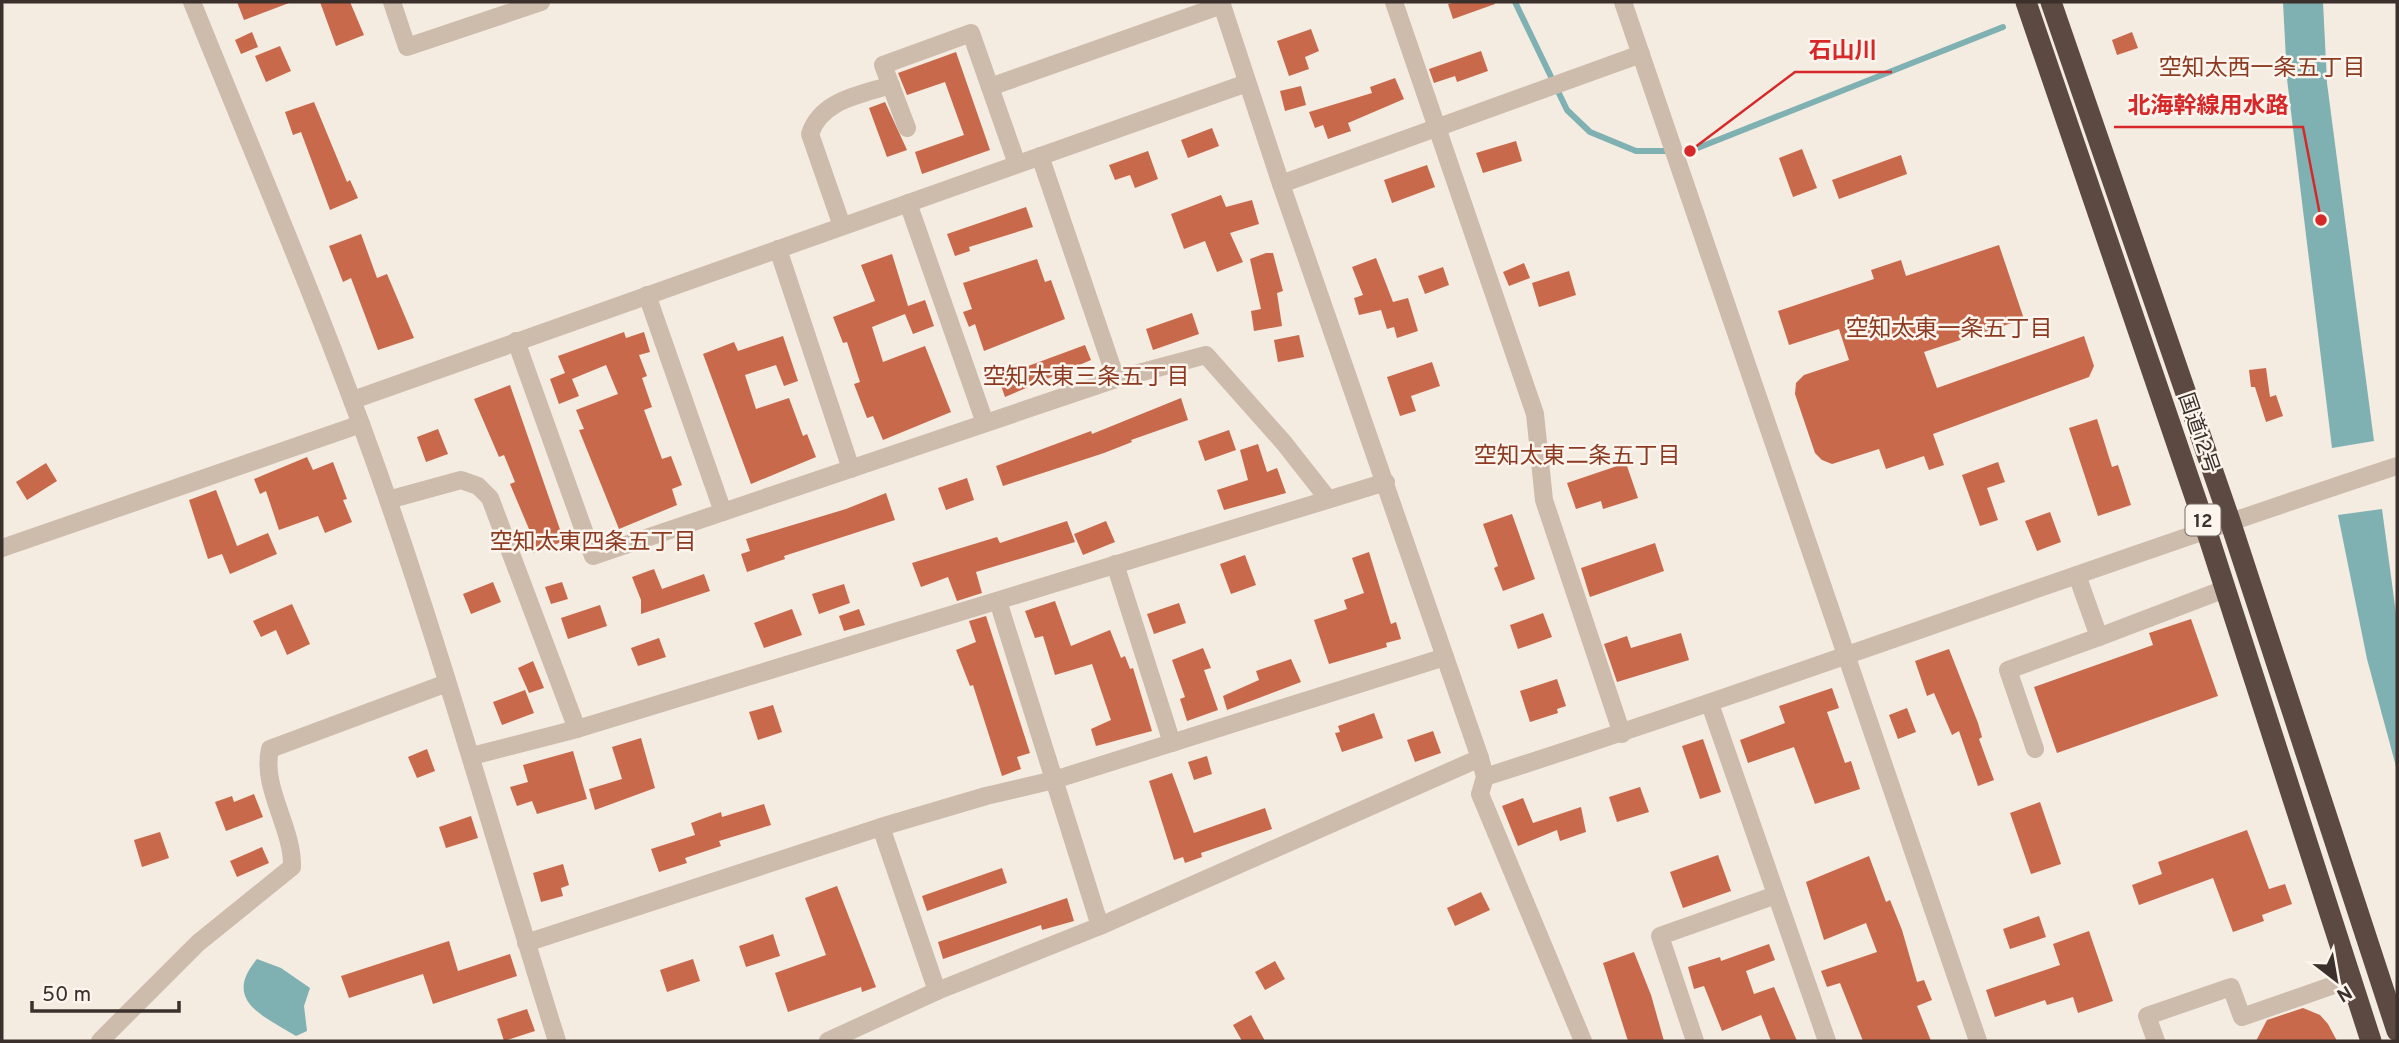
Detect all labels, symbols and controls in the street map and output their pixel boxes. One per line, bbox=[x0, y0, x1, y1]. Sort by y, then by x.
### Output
callout: 石山川 bbox=[1795, 28, 1892, 72]
text: 石山川 bbox=[1809, 38, 1878, 67]
district label: 空知太西一条五丁目 bbox=[2159, 55, 2366, 84]
callout: 北海幹線用水路 bbox=[2114, 83, 2303, 127]
text: 北海幹線用水路 bbox=[2128, 93, 2289, 122]
district label: 空知太東一条五丁目 bbox=[1846, 316, 2053, 345]
district label: 空知太東三条五丁目 bbox=[983, 364, 1190, 393]
street label: 国道12号 bbox=[2171, 390, 2224, 477]
district label: 空知太東二条五丁目 bbox=[1474, 443, 1681, 472]
road number: 12 bbox=[2186, 505, 2220, 536]
district label: 空知太東四条五丁目 bbox=[490, 529, 697, 558]
north arrow bbox=[2301, 945, 2371, 1015]
scale bar bbox=[32, 970, 178, 1014]
text: N bbox=[2332, 979, 2356, 1007]
text: 50 m bbox=[42, 982, 91, 1009]

